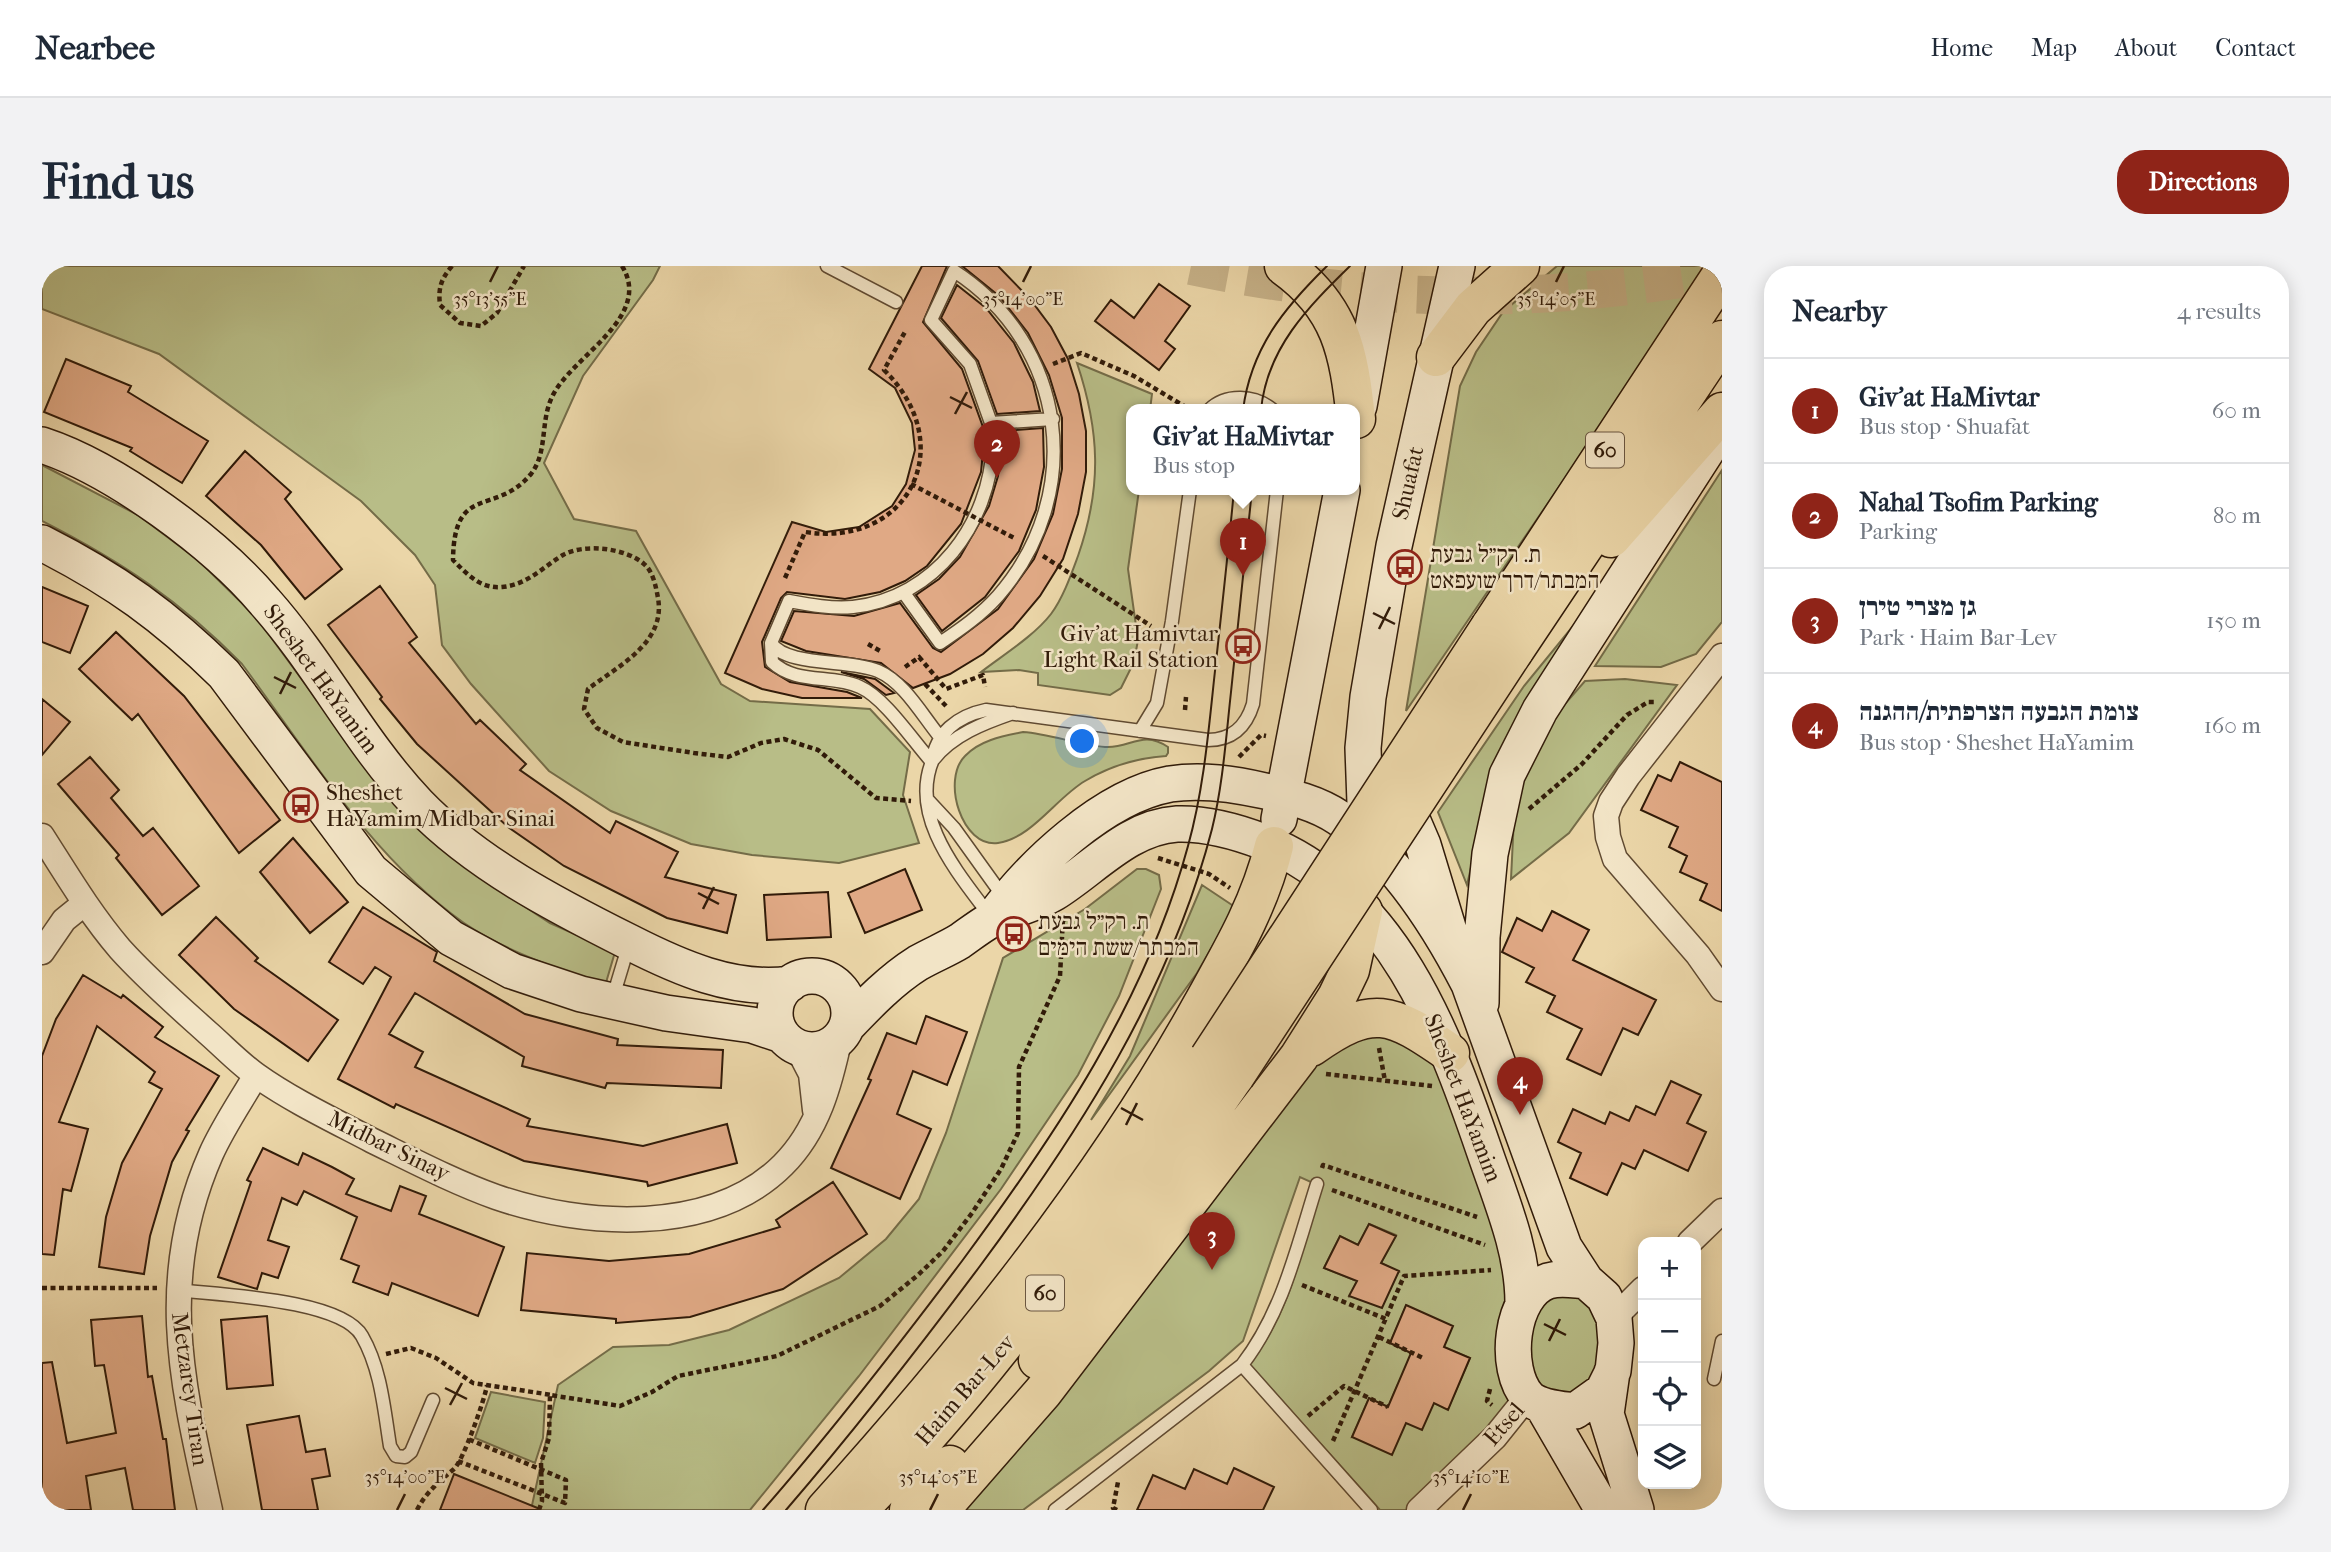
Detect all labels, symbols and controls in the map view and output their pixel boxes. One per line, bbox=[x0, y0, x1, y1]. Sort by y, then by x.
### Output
text: Nearbee bbox=[35, 29, 155, 68]
text: Home bbox=[1931, 34, 1993, 62]
text: Map bbox=[2031, 34, 2077, 62]
text: About bbox=[2115, 34, 2177, 62]
text: Contact bbox=[2215, 34, 2296, 62]
button: Directions bbox=[2117, 150, 2289, 214]
text: Find us bbox=[42, 153, 194, 211]
text: 35°13'55"E bbox=[454, 289, 526, 310]
text: 35°14'00"E bbox=[983, 289, 1063, 310]
text: 35°14'05"E bbox=[1517, 289, 1595, 310]
text: Nearby bbox=[1792, 294, 1887, 329]
text: 4 results bbox=[2177, 298, 2261, 325]
text: Giv'at HaMivtar bbox=[1859, 382, 2040, 413]
text: 1 bbox=[1811, 397, 1819, 424]
text: 60 m bbox=[2212, 397, 2261, 424]
popup bbox=[1126, 404, 1360, 495]
text: Bus stop · Shuafat bbox=[1859, 413, 2030, 440]
pin: 2 bbox=[974, 420, 1020, 478]
text: Giv'at HaMivtar bbox=[1153, 421, 1333, 452]
road number: 60 bbox=[1586, 432, 1624, 468]
street label: Shuafat bbox=[1386, 444, 1430, 522]
text: Bus stop bbox=[1153, 452, 1235, 479]
text: Nahal Tsofim Parking bbox=[1859, 487, 2098, 518]
text: 2 bbox=[1809, 502, 1821, 529]
text: 80 m bbox=[2213, 502, 2261, 529]
pin: 1 bbox=[1220, 518, 1266, 576]
text: Parking bbox=[1859, 518, 1937, 545]
place label: ת. רק״ל גבעת המבתר/דרך שועפאט bbox=[1430, 541, 1599, 594]
bus stop icon: ת. רק״ל גבעת המבתר/דרך שועפאט bbox=[1386, 548, 1424, 586]
text: גן מצרי טירן bbox=[1859, 591, 1977, 622]
street label: Sheshet HaYamim bbox=[258, 599, 384, 759]
text: 3 bbox=[1810, 607, 1820, 634]
text: 150 m bbox=[2206, 607, 2261, 634]
place label: Giv'at Hamivtar Light Rail Station bbox=[1043, 620, 1219, 673]
text: Park · Haim Bar-Lev bbox=[1859, 624, 2057, 651]
bus stop icon: Giv'at Hamivtar Light Rail Station bbox=[1224, 627, 1262, 665]
text: צומת הגבעה הצרפתית/ההגנה bbox=[1859, 696, 2139, 727]
text: 4 bbox=[1808, 712, 1822, 739]
text: 160 m bbox=[2204, 712, 2261, 739]
your location bbox=[1065, 724, 1099, 758]
text: Bus stop · Sheshet HaYamim bbox=[1859, 729, 2134, 756]
place label: Sheshet HaYamim/Midbar Sinai bbox=[326, 779, 555, 832]
bus stop icon: Sheshet HaYamim/Midbar Sinai bbox=[282, 786, 320, 824]
place label: ת. רק״ל גבעת המבתר/ששת הימים bbox=[1038, 908, 1199, 961]
bus stop icon: ת. רק״ל גבעת המבתר/ששת הימים bbox=[995, 915, 1033, 953]
street label: Sheshet HaYamim bbox=[1418, 1010, 1508, 1186]
pin: 4 bbox=[1497, 1057, 1543, 1115]
street label: Midbar Sinay bbox=[324, 1105, 455, 1187]
pin: 3 bbox=[1189, 1212, 1235, 1270]
map controls bbox=[1638, 1237, 1701, 1489]
button: + bbox=[1638, 1237, 1701, 1300]
road number: 60 bbox=[1026, 1276, 1064, 1310]
button: − bbox=[1638, 1300, 1701, 1363]
street label: Metzarey Tiran bbox=[166, 1311, 214, 1468]
street label: Haim Bar-Lev bbox=[910, 1328, 1021, 1451]
button: locate bbox=[1638, 1363, 1701, 1426]
street label: Etsel bbox=[1478, 1396, 1530, 1451]
button: layers bbox=[1638, 1426, 1701, 1489]
text: 35°14'00"E bbox=[365, 1467, 445, 1488]
text: 35°14'05"E bbox=[899, 1467, 977, 1488]
text: 35°14'10"E bbox=[1433, 1467, 1509, 1488]

